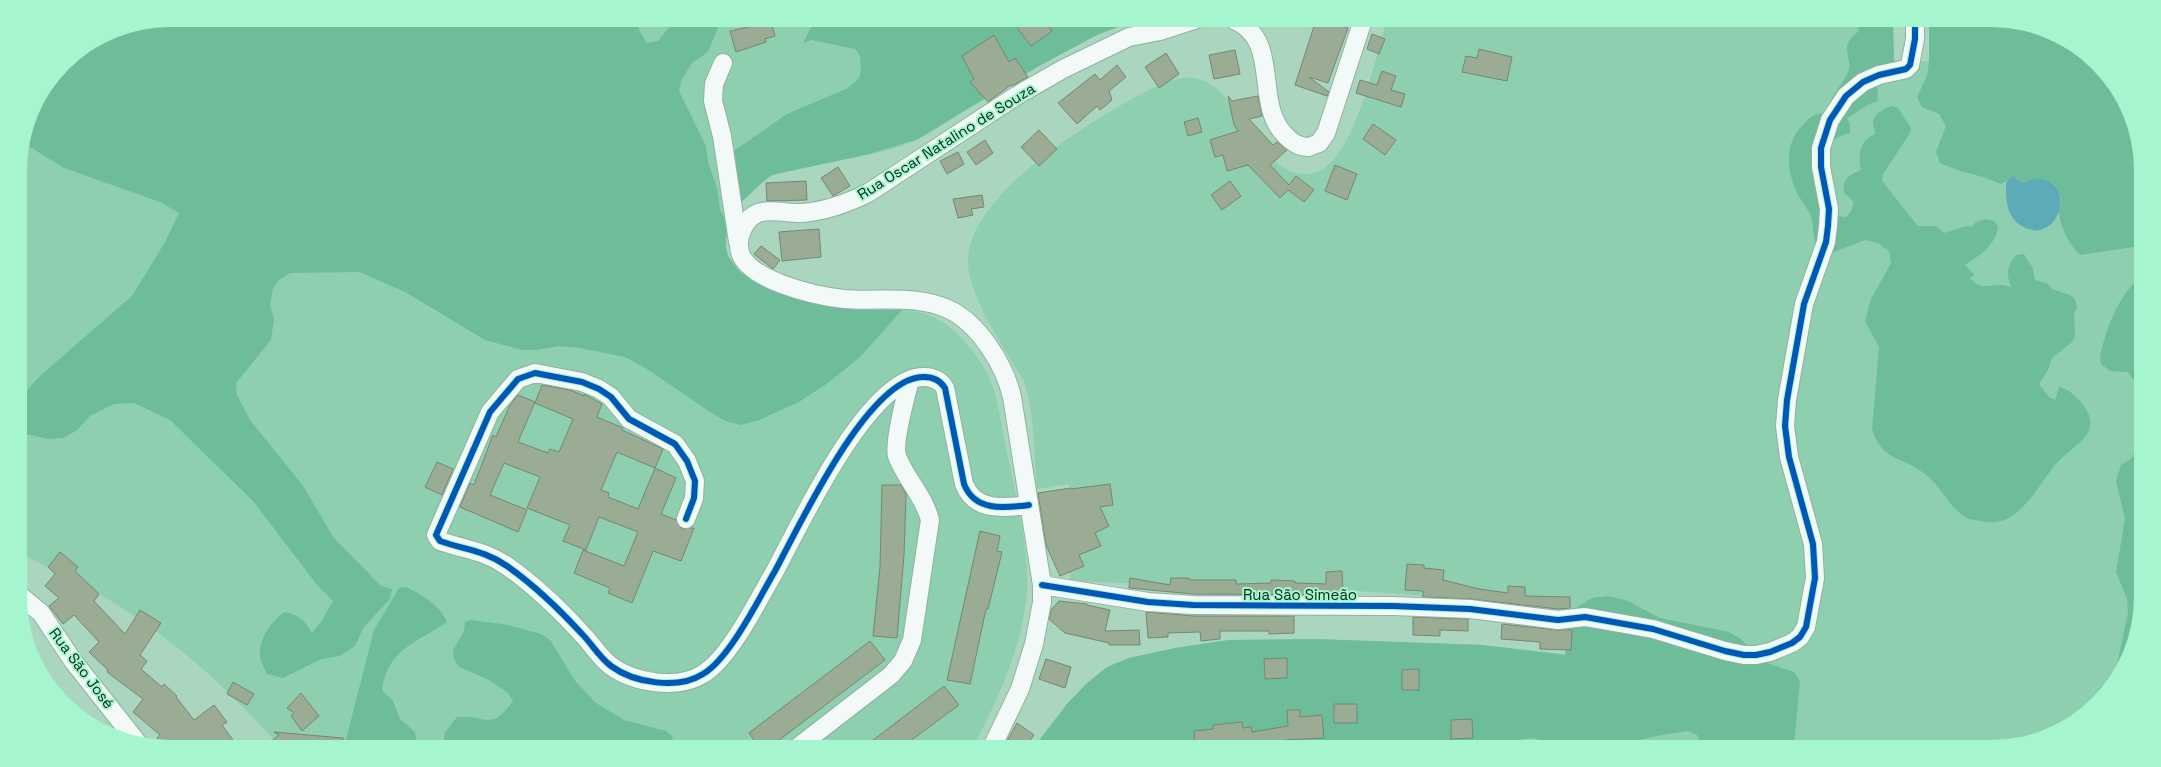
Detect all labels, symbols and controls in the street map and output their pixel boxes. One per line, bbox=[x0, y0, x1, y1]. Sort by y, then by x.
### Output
street label: Rua Oscar Natalino de Souza bbox=[854, 78, 1039, 204]
street label: Rua São Simeão bbox=[1243, 585, 1357, 604]
street label: Rua São José bbox=[45, 624, 119, 712]

